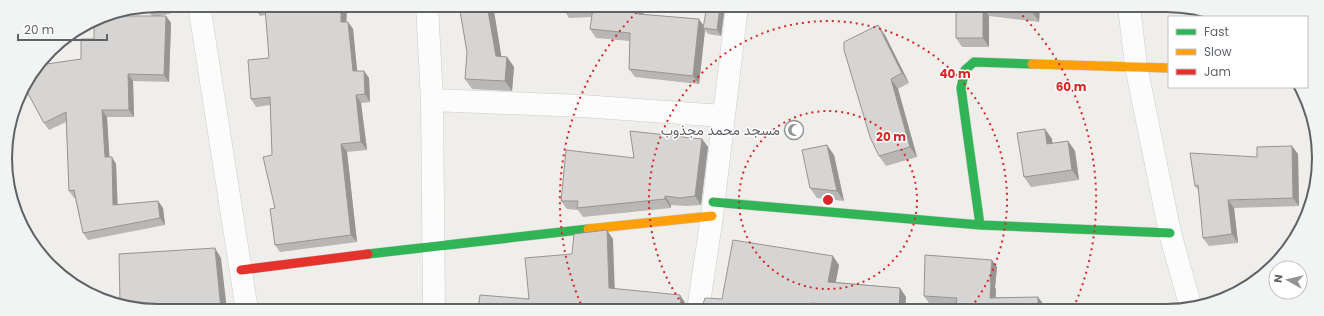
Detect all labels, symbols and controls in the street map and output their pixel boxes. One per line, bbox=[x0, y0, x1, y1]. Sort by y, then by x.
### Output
scale bar bbox=[18, 16, 107, 42]
legend bbox=[1168, 16, 1308, 88]
text: 20 m bbox=[24, 21, 54, 38]
text: Fast bbox=[1204, 23, 1229, 40]
text: Slow bbox=[1204, 43, 1232, 60]
text: Jam bbox=[1204, 63, 1231, 80]
text: 40 m bbox=[939, 65, 971, 82]
text: 60 m bbox=[1056, 78, 1087, 95]
mosque icon: مسجد محمد مجذوب bbox=[783, 119, 805, 141]
place label: مسجد محمد مجذوب bbox=[661, 120, 780, 140]
text: 20 m bbox=[876, 128, 906, 145]
centre of rings bbox=[821, 193, 835, 207]
north arrow bbox=[1268, 260, 1308, 300]
text: N bbox=[1270, 273, 1287, 284]

